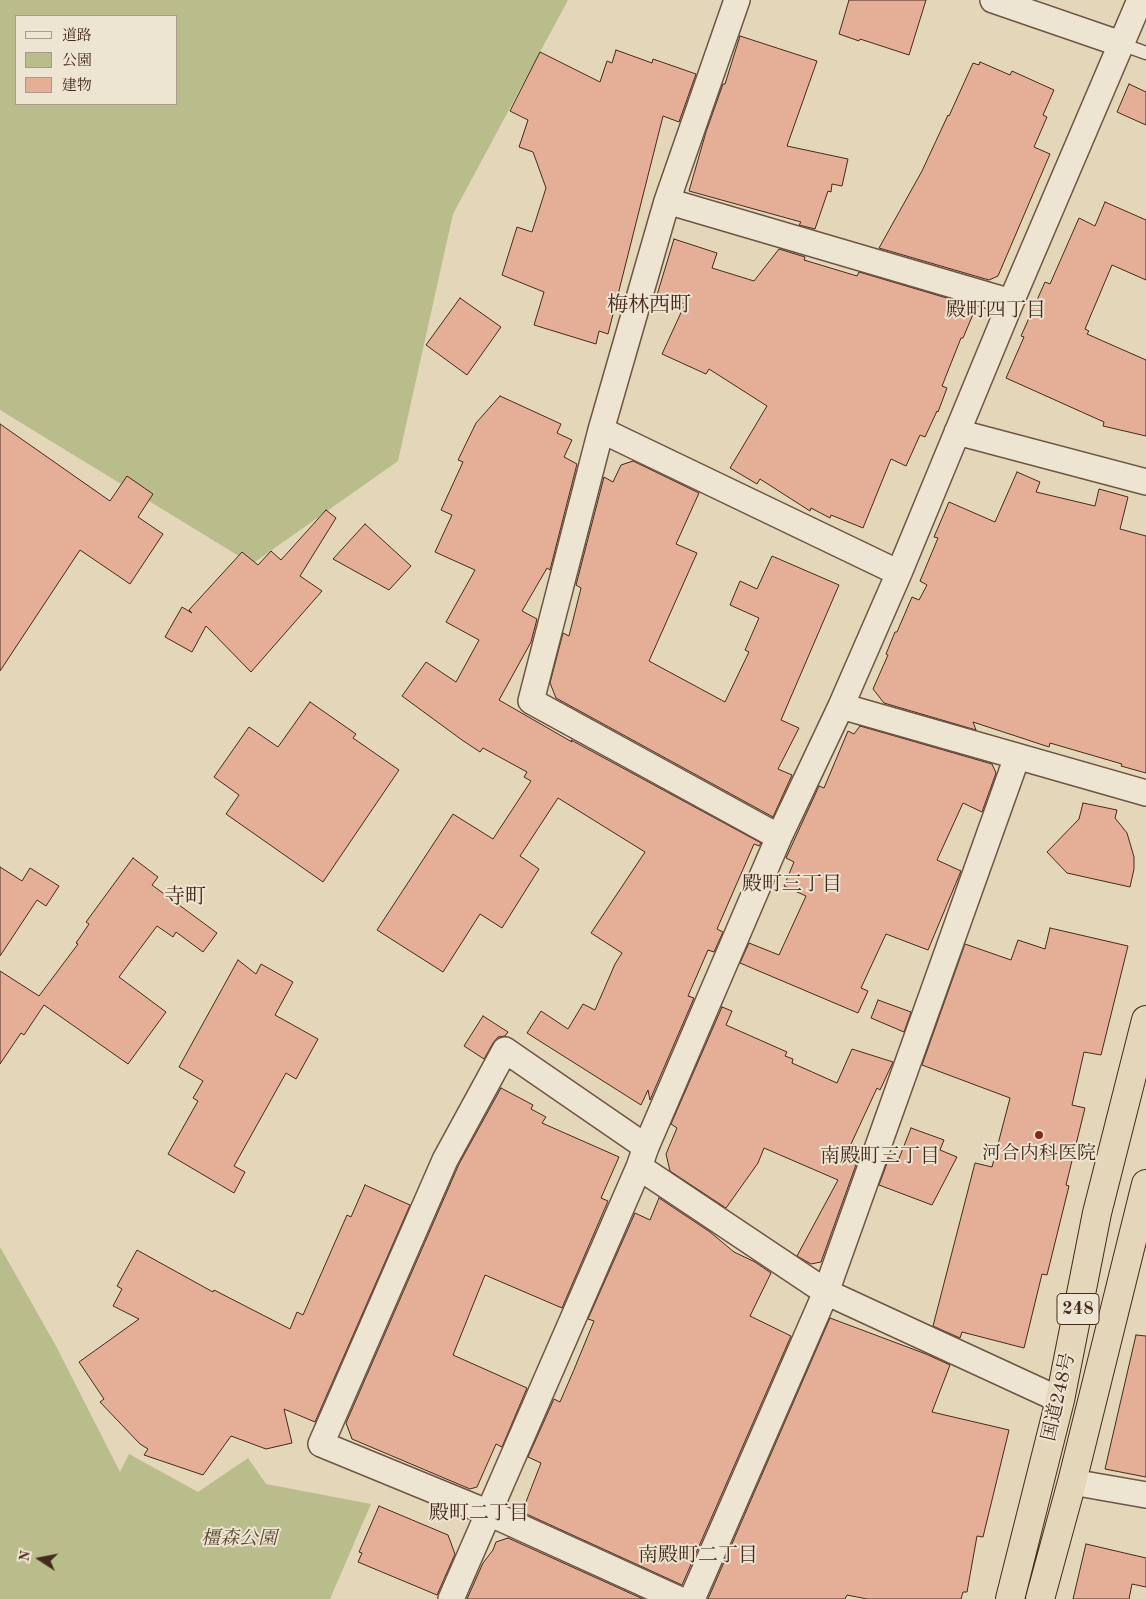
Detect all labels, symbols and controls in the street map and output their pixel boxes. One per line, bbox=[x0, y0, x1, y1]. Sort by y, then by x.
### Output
legend bbox=[15, 15, 178, 105]
text: 道路 bbox=[62, 29, 92, 44]
text: 公園 bbox=[62, 54, 92, 69]
text: 建物 bbox=[62, 79, 92, 94]
district label: 梅林西町 bbox=[607, 292, 691, 318]
district label: 殿町四丁目 bbox=[946, 299, 1046, 323]
district label: 殿町三丁目 bbox=[742, 873, 842, 897]
district label: 寺町 bbox=[164, 884, 206, 910]
marker: 河合内科医院 bbox=[1033, 1129, 1045, 1141]
place label: 河合内科医院 bbox=[982, 1143, 1096, 1165]
district label: 南殿町三丁目 bbox=[820, 1145, 940, 1169]
road number: 248 bbox=[1057, 1294, 1099, 1325]
street label: 国道248号 bbox=[1038, 1351, 1080, 1443]
district label: 殿町二丁目 bbox=[429, 1502, 529, 1526]
park label: 橿森公園 bbox=[201, 1528, 277, 1550]
north arrow bbox=[15, 1534, 65, 1584]
district label: 南殿町二丁目 bbox=[638, 1544, 758, 1568]
text: N bbox=[17, 1550, 33, 1563]

